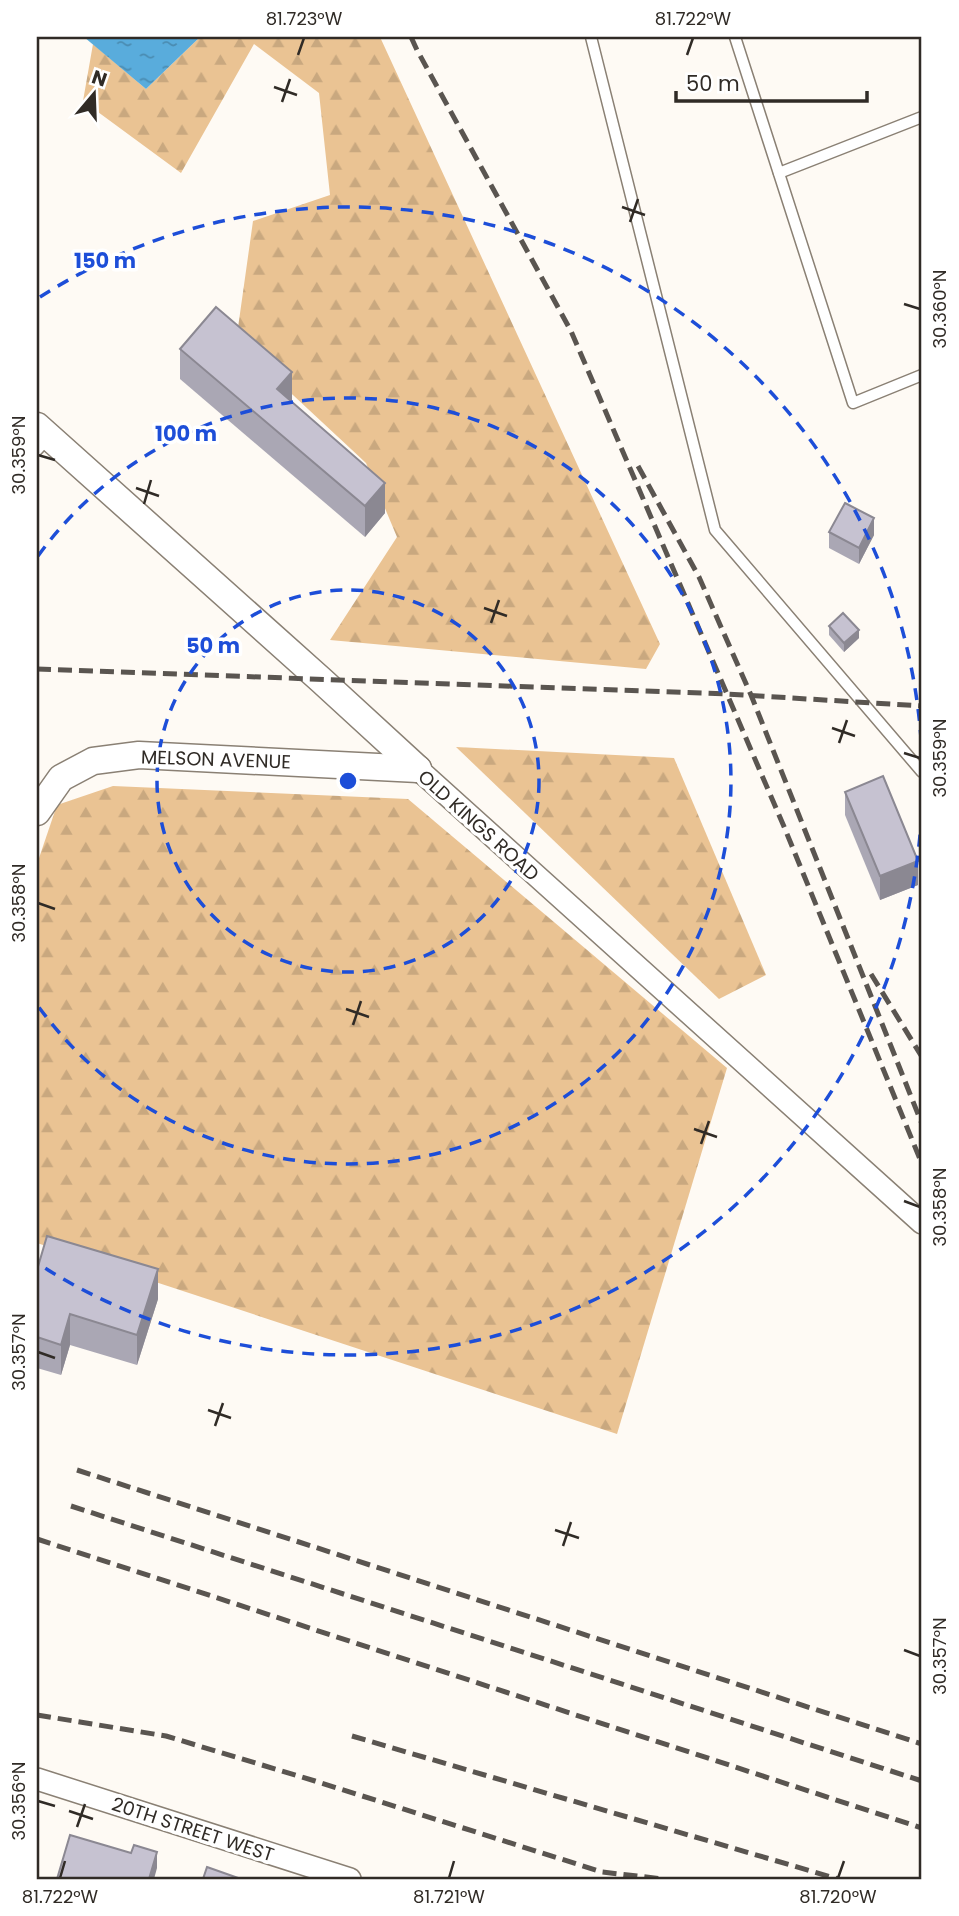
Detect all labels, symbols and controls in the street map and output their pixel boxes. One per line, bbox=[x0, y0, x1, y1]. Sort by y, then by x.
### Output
text: 81.723°W bbox=[266, 6, 343, 31]
text: 81.722°W bbox=[655, 6, 732, 31]
north arrow bbox=[60, 60, 130, 130]
scale bar bbox=[676, 60, 866, 104]
text: N bbox=[88, 63, 111, 93]
text: 50 m bbox=[686, 69, 740, 98]
text: 150 m bbox=[74, 246, 136, 275]
text: 30.360°N bbox=[927, 269, 952, 349]
text: 30.359°N bbox=[6, 416, 31, 494]
text: 100 m bbox=[155, 419, 217, 448]
text: 50 m bbox=[186, 631, 240, 660]
text: 30.359°N bbox=[927, 719, 952, 797]
street label: MELSON AVENUE bbox=[140, 743, 291, 776]
street label: OLD KINGS ROAD bbox=[412, 764, 545, 887]
centre of rings bbox=[336, 769, 360, 793]
text: 30.358°N bbox=[6, 864, 31, 942]
text: 30.358°N bbox=[927, 1168, 952, 1246]
text: 30.357°N bbox=[6, 1313, 31, 1391]
text: 30.357°N bbox=[927, 1617, 952, 1695]
text: 30.356°N bbox=[6, 1761, 31, 1841]
street label: 20TH STREET WEST bbox=[108, 1791, 277, 1868]
text: 81.722°W bbox=[22, 1884, 99, 1909]
text: 81.721°W bbox=[413, 1884, 485, 1909]
text: 81.720°W bbox=[799, 1884, 877, 1909]

